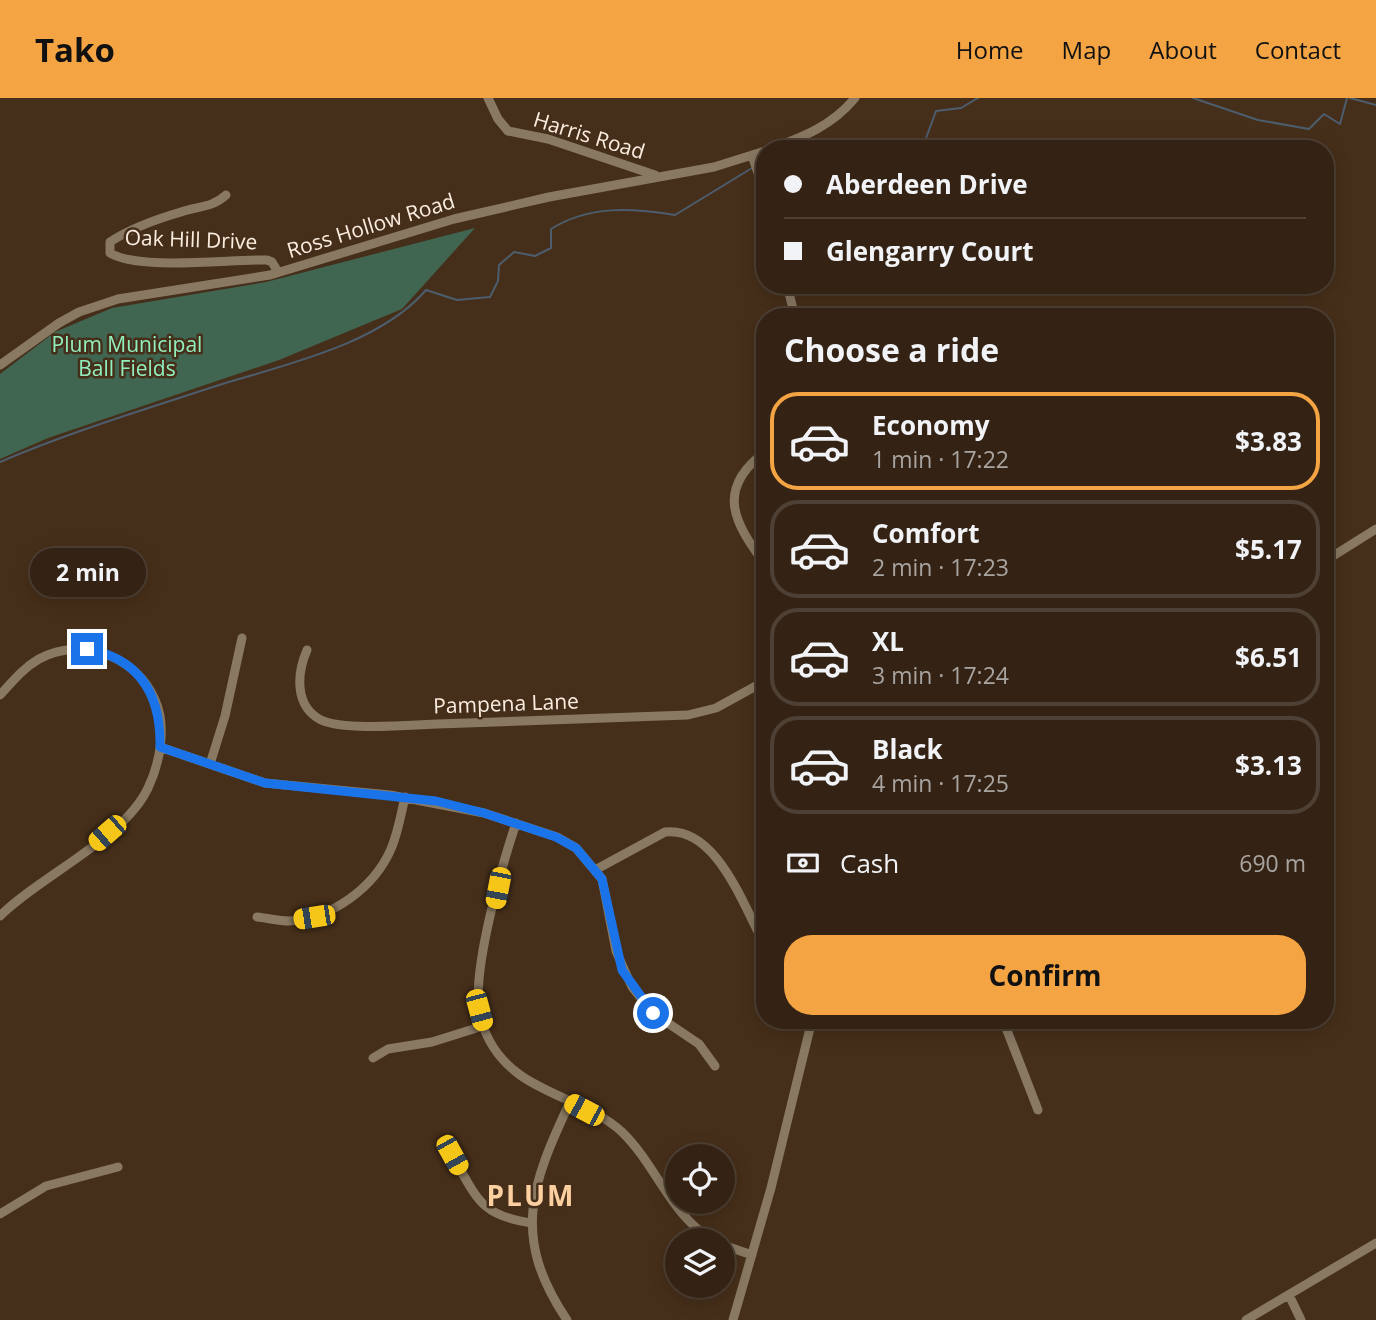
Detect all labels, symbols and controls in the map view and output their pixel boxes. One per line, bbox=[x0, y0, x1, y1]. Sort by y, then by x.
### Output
text: Tako bbox=[35, 27, 115, 72]
text: Home bbox=[956, 33, 1024, 66]
text: Map bbox=[1062, 33, 1111, 66]
text: About bbox=[1149, 33, 1217, 66]
text: Contact bbox=[1255, 33, 1341, 66]
street label: Harris Road bbox=[530, 105, 648, 165]
text: Aberdeen Drive bbox=[826, 166, 1028, 202]
street label: Ross Hollow Road bbox=[283, 186, 458, 264]
street label: Oak Hill Drive bbox=[124, 223, 258, 255]
text: Glengarry Court bbox=[826, 233, 1034, 269]
text: Choose a ride bbox=[784, 328, 999, 371]
park label: Plum Municipal Ball Fields bbox=[52, 330, 202, 382]
text: Economy bbox=[872, 407, 990, 443]
icon: car bbox=[788, 410, 851, 473]
text: $3.83 bbox=[1235, 423, 1302, 459]
text: 1 min · 17:22 bbox=[872, 443, 1009, 475]
text: Comfort bbox=[872, 515, 979, 551]
icon: car bbox=[788, 518, 851, 581]
text: $5.17 bbox=[1235, 531, 1302, 567]
callout: 2 min bbox=[29, 547, 145, 596]
text: 2 min · 17:23 bbox=[872, 551, 1009, 583]
text: 2 min bbox=[56, 556, 120, 588]
text: XL bbox=[872, 623, 904, 659]
icon: car bbox=[788, 626, 851, 689]
route end bbox=[71, 633, 103, 665]
text: $6.51 bbox=[1235, 639, 1302, 675]
text: 3 min · 17:24 bbox=[872, 659, 1009, 691]
street label: Pampena Lane bbox=[433, 686, 579, 720]
text: Black bbox=[872, 731, 943, 767]
icon: car bbox=[788, 734, 851, 797]
text: $3.13 bbox=[1235, 747, 1302, 783]
text: 4 min · 17:25 bbox=[872, 767, 1009, 799]
car bbox=[85, 811, 130, 855]
icon: cash bbox=[784, 844, 822, 882]
text: Cash bbox=[840, 845, 899, 881]
text: 690 m bbox=[1239, 847, 1306, 879]
car bbox=[484, 865, 513, 911]
car bbox=[292, 903, 337, 931]
button: Confirm bbox=[784, 935, 1306, 1015]
car bbox=[464, 987, 495, 1033]
route start bbox=[637, 997, 669, 1029]
car bbox=[561, 1091, 608, 1129]
car bbox=[433, 1132, 472, 1178]
map controls bbox=[665, 1144, 735, 1298]
button: locate bbox=[665, 1144, 735, 1214]
district label: PLUM bbox=[487, 1176, 575, 1214]
button: layers bbox=[665, 1228, 735, 1298]

